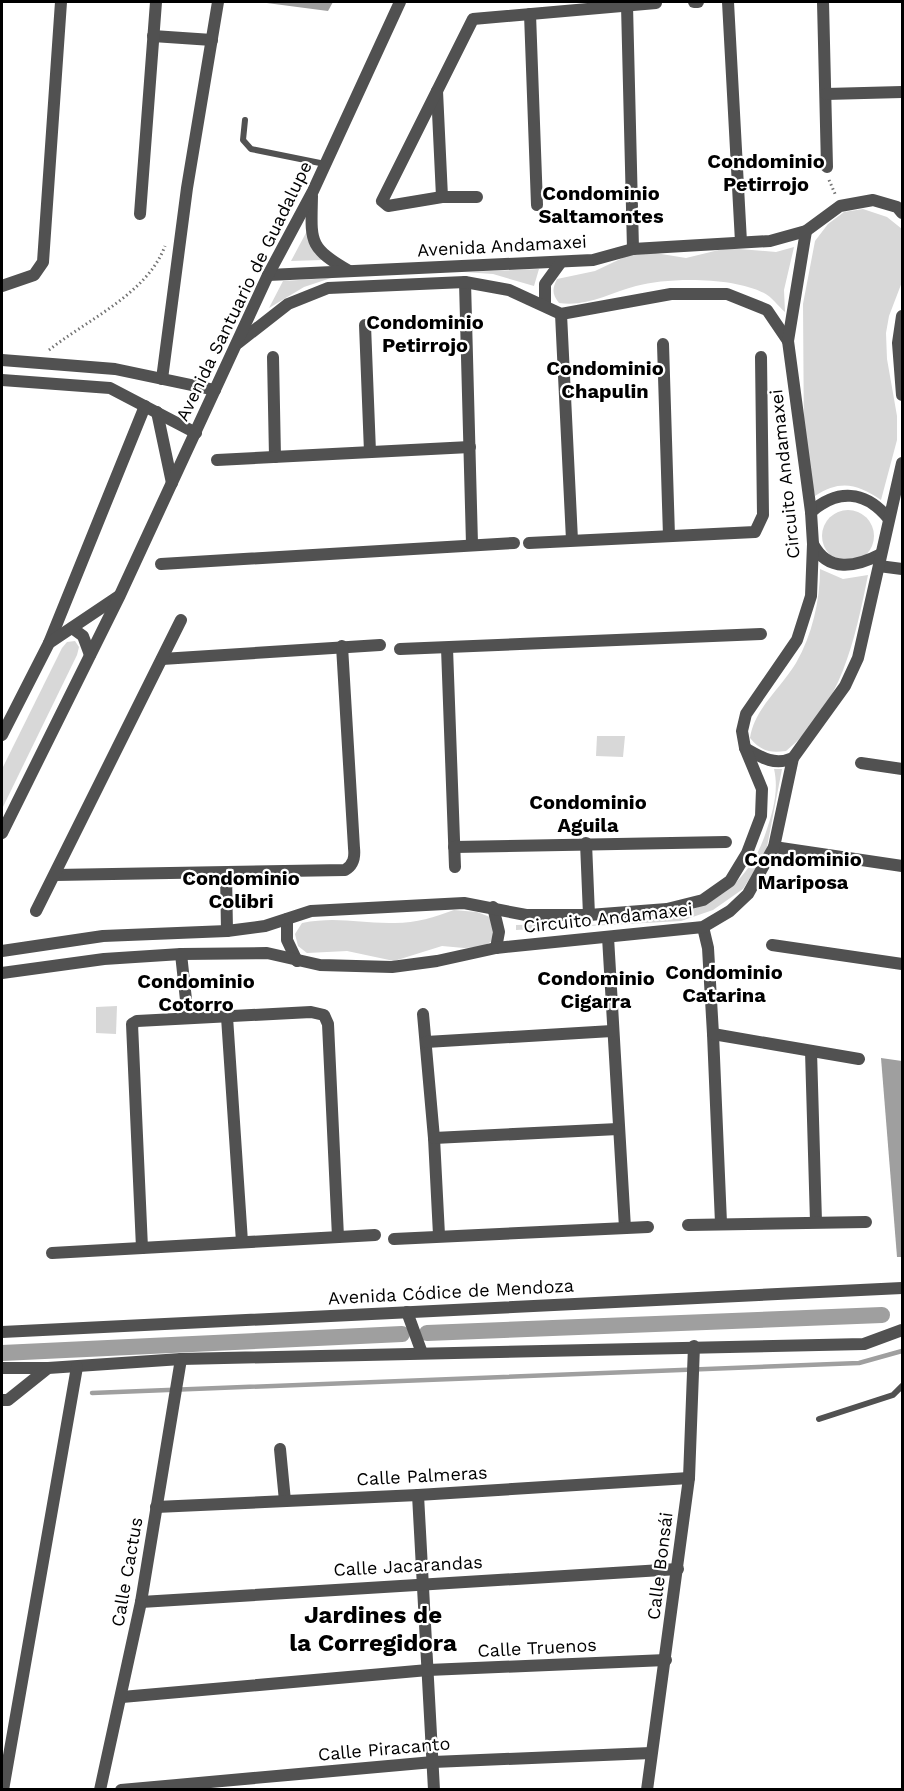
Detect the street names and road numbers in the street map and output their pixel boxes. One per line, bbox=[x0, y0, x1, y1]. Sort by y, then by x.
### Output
street label: Avenida Santuario de Guadalupe bbox=[171, 157, 316, 424]
street label: Avenida Andamaxei bbox=[417, 231, 587, 260]
street label: Circuito Andamaxei bbox=[765, 388, 804, 560]
street label: Circuito Andamaxei bbox=[522, 898, 694, 937]
street label: Avenida Códice de Mendoza bbox=[327, 1275, 575, 1308]
street label: Calle Palmeras bbox=[356, 1462, 488, 1489]
street label: Calle Bonsái bbox=[642, 1511, 677, 1621]
street label: Calle Cactus bbox=[107, 1516, 146, 1628]
street label: Calle Jacarandas bbox=[333, 1551, 483, 1580]
street label: Calle Truenos bbox=[477, 1634, 597, 1661]
street label: Calle Piracanto bbox=[317, 1732, 451, 1765]

